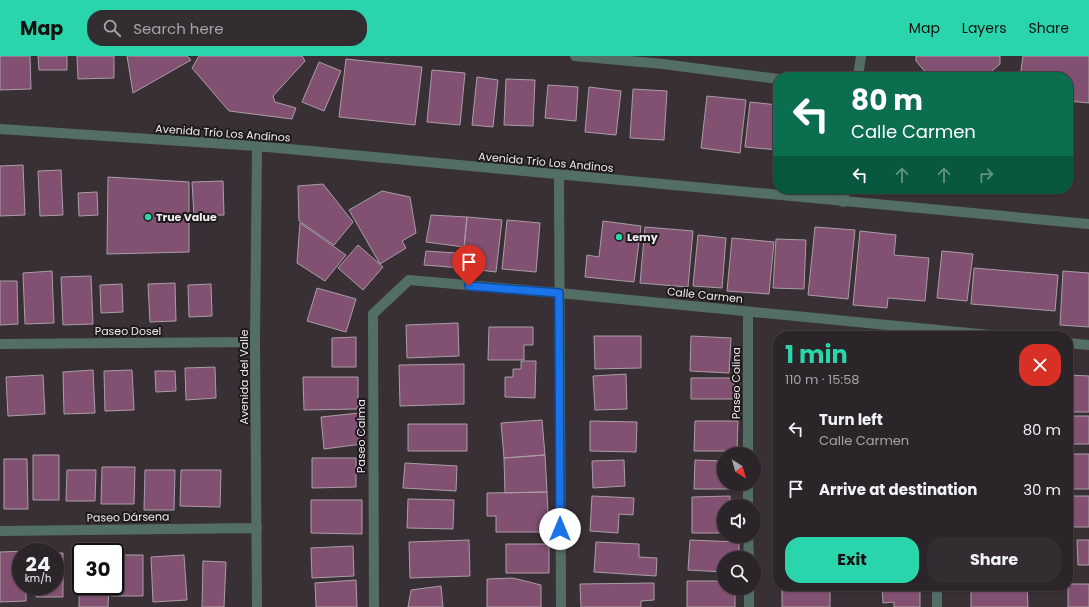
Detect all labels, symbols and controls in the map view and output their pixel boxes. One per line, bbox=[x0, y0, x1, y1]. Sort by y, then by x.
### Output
search box bbox=[87, 10, 367, 46]
text: Map bbox=[20, 15, 63, 42]
icon: search bbox=[101, 17, 123, 39]
text: Search here bbox=[133, 18, 224, 39]
text: Map bbox=[909, 18, 940, 38]
text: Layers bbox=[962, 18, 1006, 38]
text: Share bbox=[1028, 18, 1069, 38]
text: 80 m bbox=[851, 81, 923, 120]
icon: left bbox=[785, 88, 837, 140]
text: Calle Carmen bbox=[851, 119, 976, 144]
street label: Avenida Trío Los Andinos bbox=[155, 120, 291, 146]
street label: Avenida Trío Los Andinos bbox=[478, 148, 614, 176]
icon: left bbox=[849, 164, 871, 186]
icon: ahead bbox=[891, 164, 913, 186]
icon: ahead bbox=[933, 164, 955, 186]
icon: right bbox=[975, 164, 997, 186]
place label: True Value bbox=[156, 209, 217, 225]
marker: True Value bbox=[143, 212, 153, 222]
place label: Lemy bbox=[627, 229, 658, 245]
marker: Lemy bbox=[614, 232, 624, 242]
pin bbox=[452, 245, 486, 286]
icon: arrive bbox=[458, 251, 480, 273]
street label: Calle Carmen bbox=[666, 283, 744, 307]
street label: Paseo Dosel bbox=[95, 323, 161, 339]
street label: Avenida del Valle bbox=[236, 329, 252, 424]
text: 1 min bbox=[785, 338, 848, 371]
button: close bbox=[1019, 344, 1061, 386]
street label: Paseo Colina bbox=[728, 347, 744, 419]
text: 110 m · 15:58 bbox=[785, 370, 860, 389]
street label: Paseo Calma bbox=[353, 399, 369, 473]
text: Turn left bbox=[819, 409, 883, 430]
icon: left bbox=[785, 418, 807, 440]
text: 80 m bbox=[1023, 419, 1061, 440]
text: Calle Carmen bbox=[819, 431, 909, 450]
north arrow bbox=[717, 447, 761, 491]
map controls bbox=[717, 447, 761, 595]
icon: arrive bbox=[785, 478, 807, 500]
text: Arrive at destination bbox=[819, 479, 977, 500]
text: 30 m bbox=[1023, 479, 1061, 500]
button: sound bbox=[717, 499, 761, 543]
street label: Paseo Dársena bbox=[87, 508, 169, 526]
position arrow bbox=[539, 508, 581, 550]
button: Exit bbox=[785, 537, 919, 583]
button: Share bbox=[927, 537, 1061, 583]
speed limit sign: 30 bbox=[72, 543, 124, 595]
text: 24 bbox=[26, 550, 50, 578]
button: search bbox=[717, 551, 761, 595]
text: km/h bbox=[25, 571, 51, 586]

